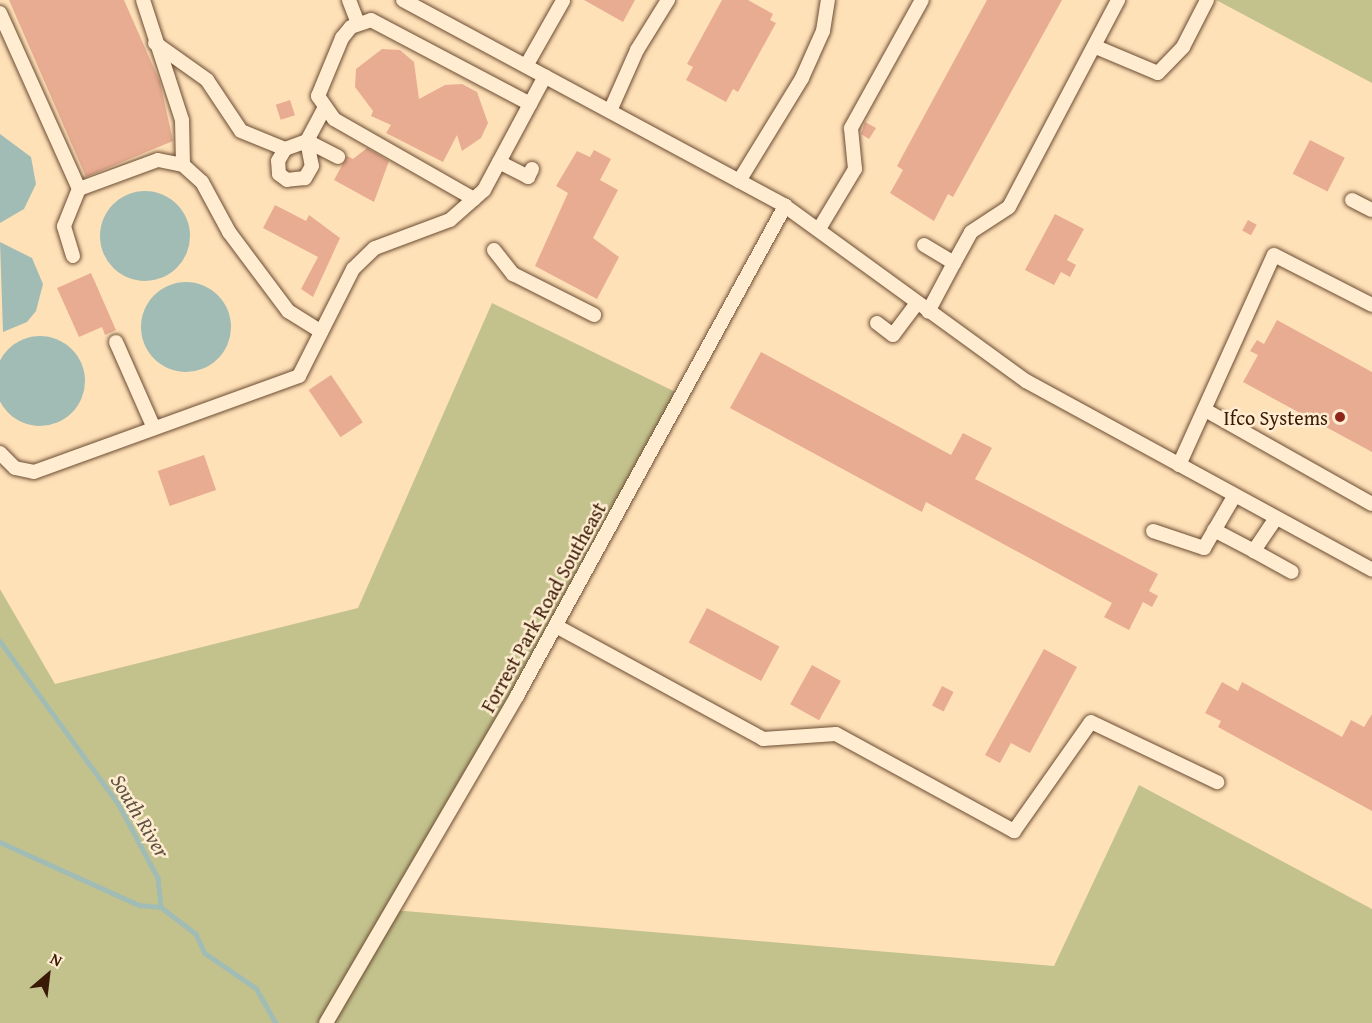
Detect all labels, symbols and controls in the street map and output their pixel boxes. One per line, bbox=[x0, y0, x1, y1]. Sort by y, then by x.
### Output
place label: Ifco Systems bbox=[1224, 405, 1328, 429]
marker: Ifco Systems bbox=[1333, 410, 1347, 424]
street label: Forrest Park Road Southeast bbox=[475, 498, 611, 716]
water label: South River bbox=[105, 770, 175, 862]
north arrow bbox=[18, 945, 78, 1005]
text: N bbox=[46, 946, 67, 972]

